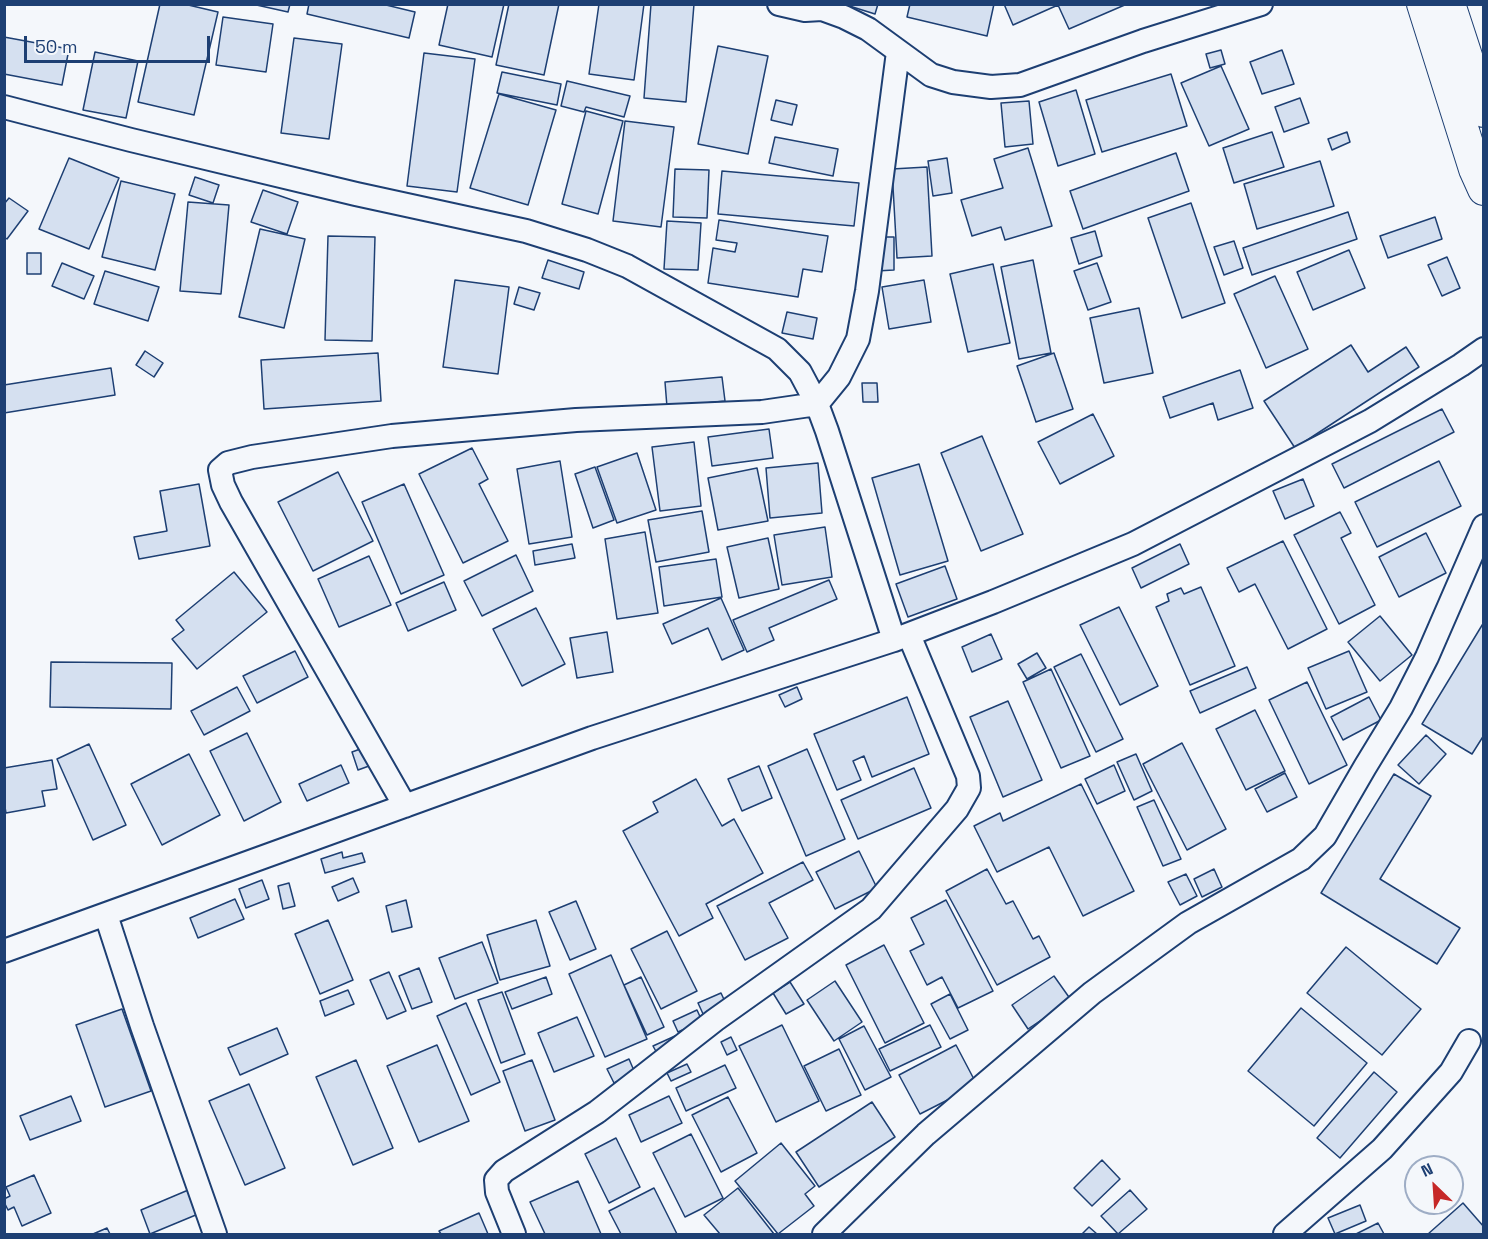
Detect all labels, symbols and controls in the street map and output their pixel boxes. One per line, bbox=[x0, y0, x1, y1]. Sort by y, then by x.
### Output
scale bar bbox=[27, 24, 213, 62]
text: 50 m bbox=[35, 35, 77, 58]
north arrow bbox=[1404, 1155, 1464, 1215]
text: N bbox=[1418, 1158, 1436, 1182]

